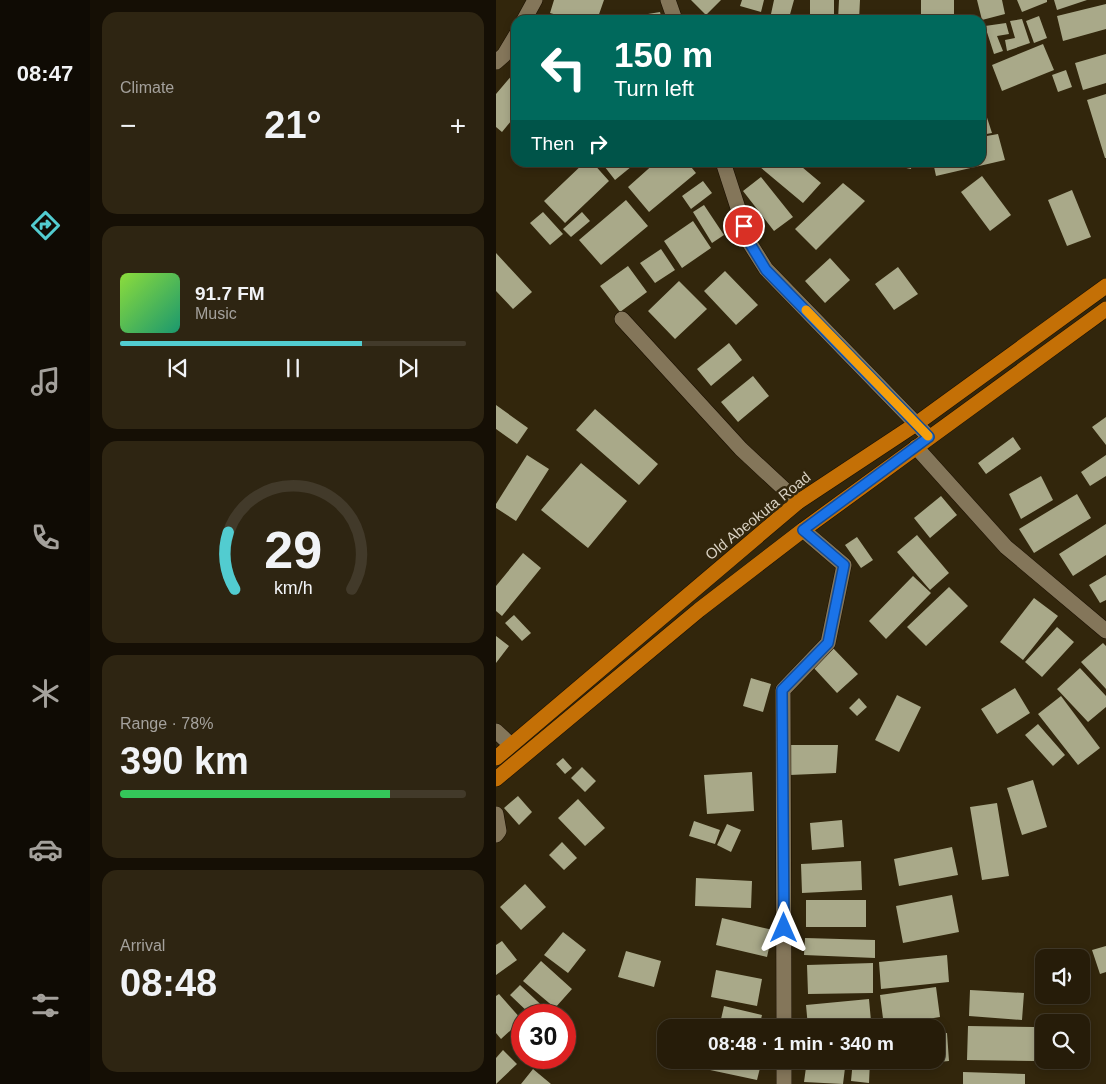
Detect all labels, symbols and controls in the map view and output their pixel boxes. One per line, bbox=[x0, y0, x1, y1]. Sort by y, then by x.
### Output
icon: left bbox=[531, 35, 596, 100]
text: 150 m bbox=[614, 35, 713, 74]
text: 08:47 bbox=[17, 61, 73, 86]
text: Turn left bbox=[614, 76, 694, 101]
text: Climate bbox=[120, 79, 174, 96]
text: 21° bbox=[264, 104, 322, 146]
text: − bbox=[120, 110, 136, 141]
text: + bbox=[450, 110, 466, 141]
icon: right bbox=[584, 130, 612, 158]
text: Then bbox=[531, 133, 574, 154]
pin bbox=[723, 205, 765, 247]
icon: directions bbox=[28, 208, 63, 243]
icon: arrive bbox=[730, 212, 758, 240]
text: 91.7 FM bbox=[195, 283, 265, 304]
text: Music bbox=[195, 305, 237, 322]
icon: previous bbox=[164, 354, 192, 382]
icon: pause bbox=[279, 354, 307, 382]
icon: next bbox=[394, 354, 422, 382]
icon: music bbox=[28, 364, 63, 399]
street label: Old Abeokuta Road bbox=[702, 468, 814, 563]
icon: phone bbox=[28, 520, 63, 555]
text: 29 bbox=[264, 521, 322, 579]
text: km/h bbox=[274, 578, 312, 598]
icon: climate bbox=[28, 676, 63, 711]
text: Range · 78% bbox=[120, 715, 213, 732]
text: 390 km bbox=[120, 740, 249, 782]
icon: car bbox=[28, 832, 63, 867]
position arrow bbox=[757, 901, 809, 953]
text: Arrival bbox=[120, 937, 165, 954]
map controls bbox=[1035, 949, 1090, 1069]
button: sound bbox=[1035, 949, 1090, 1004]
text: 08:48 bbox=[120, 962, 217, 1004]
icon: filters bbox=[28, 988, 63, 1023]
speed limit sign: 30 bbox=[511, 1004, 576, 1069]
button: search bbox=[1035, 1014, 1090, 1069]
text: 08:48 · 1 min · 340 m bbox=[708, 1033, 894, 1054]

